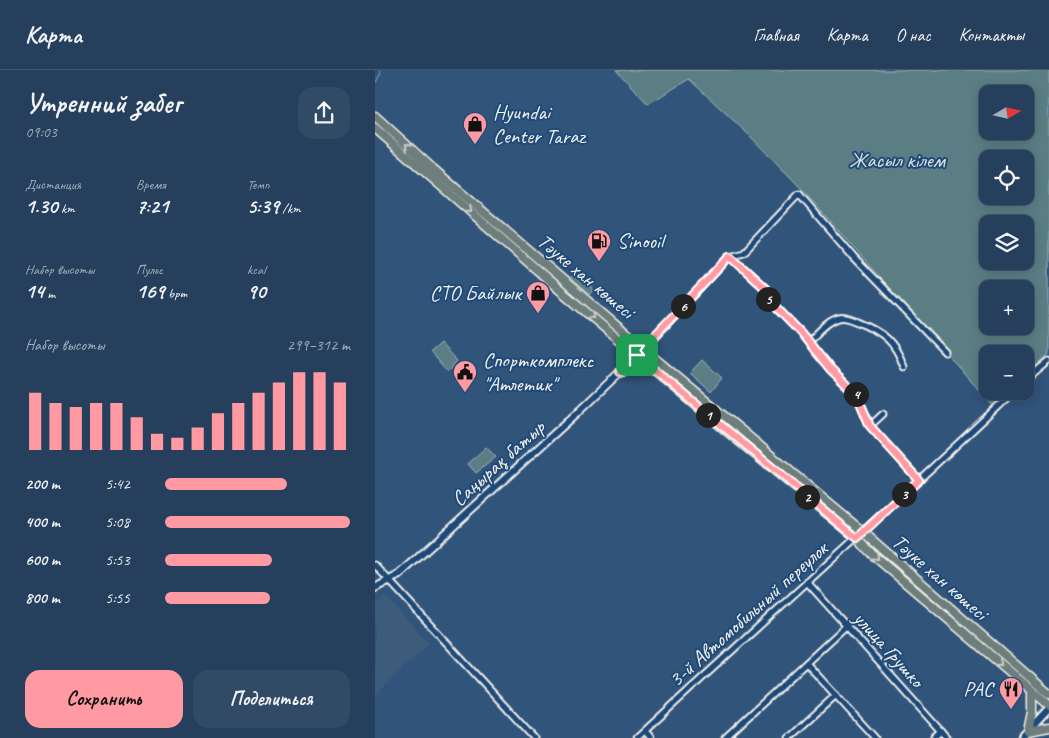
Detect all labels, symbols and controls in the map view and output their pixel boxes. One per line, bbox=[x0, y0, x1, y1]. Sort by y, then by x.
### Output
text: Карта bbox=[25, 20, 82, 50]
text: Главная bbox=[754, 24, 799, 46]
text: Карта bbox=[827, 24, 868, 46]
text: О нас bbox=[896, 24, 931, 46]
text: Контакты bbox=[959, 24, 1024, 46]
text: Утренний забег bbox=[25, 85, 181, 120]
north arrow bbox=[979, 85, 1034, 140]
map controls bbox=[979, 85, 1034, 400]
button: share bbox=[298, 87, 350, 139]
place label: Hyundai Center Taraz bbox=[493, 99, 587, 149]
shop icon: Hyundai Center Taraz bbox=[462, 111, 488, 145]
text: 09:03 bbox=[25, 122, 57, 142]
one-way arrow bbox=[405, 143, 414, 152]
park label: Жасыл кілем bbox=[849, 147, 947, 173]
button: locate bbox=[979, 150, 1034, 205]
text: Дистанция bbox=[25, 176, 81, 193]
text: Время bbox=[136, 176, 166, 193]
text: Темп bbox=[247, 176, 270, 193]
text: 1.30 bbox=[25, 193, 58, 219]
text: 7:21 bbox=[136, 193, 168, 219]
text: 5:39 bbox=[247, 193, 279, 219]
text: km bbox=[58, 200, 75, 217]
text: /km bbox=[279, 200, 301, 217]
one-way arrow bbox=[464, 204, 473, 213]
button: layers bbox=[979, 215, 1034, 270]
street label: Тәуке хан көшесі bbox=[532, 228, 642, 326]
fuel station icon: Sinooil bbox=[586, 228, 612, 262]
place label: Sinooil bbox=[617, 228, 667, 254]
text: Набор высоты bbox=[25, 261, 94, 278]
text: Пульс bbox=[136, 261, 163, 278]
text: kcal bbox=[247, 261, 266, 278]
text: 14 bbox=[25, 278, 44, 304]
text: 169 bbox=[136, 278, 165, 304]
text: 90 bbox=[247, 278, 266, 304]
place label: СТО Байлык bbox=[430, 280, 523, 306]
shop icon: СТО Байлык bbox=[525, 280, 551, 314]
button: + bbox=[979, 280, 1034, 335]
text: m bbox=[44, 285, 55, 302]
text: bpm bbox=[165, 285, 187, 302]
pin: 5 bbox=[755, 286, 781, 312]
text: 5 bbox=[765, 291, 772, 308]
pin: 6 bbox=[671, 294, 695, 318]
text: 6 bbox=[680, 298, 687, 315]
one-way arrow bbox=[586, 311, 595, 319]
pin bbox=[616, 334, 658, 376]
text: Набор высоты bbox=[25, 335, 104, 355]
text: 299–312 m bbox=[287, 335, 350, 355]
icon: arrive bbox=[623, 341, 651, 369]
button: − bbox=[979, 345, 1034, 400]
place label: Спорткомплекс "Атлетик" bbox=[483, 347, 594, 397]
public building icon: Спорткомплекс "Атлетик" bbox=[452, 359, 478, 393]
pin: 4 bbox=[843, 382, 869, 406]
text: 4 bbox=[853, 386, 860, 403]
pin: 1 bbox=[695, 402, 721, 428]
text: 1 bbox=[705, 407, 712, 424]
street label: Саңырақ батыр bbox=[446, 414, 551, 512]
text: 200 m bbox=[25, 474, 60, 494]
text: 5:42 bbox=[105, 474, 130, 494]
pin: 3 bbox=[891, 482, 917, 506]
pin: 2 bbox=[795, 484, 819, 510]
text: 3 bbox=[901, 486, 908, 503]
text: 2 bbox=[804, 489, 811, 506]
text: 400 m bbox=[25, 512, 60, 532]
text: 5:08 bbox=[105, 512, 130, 532]
street label: Тәуке хан көшесі bbox=[887, 528, 996, 628]
street label: 3-й Автомобильный переулок bbox=[663, 534, 834, 692]
text: 600 m bbox=[25, 550, 60, 570]
text: 5:53 bbox=[105, 550, 130, 570]
one-way arrow bbox=[870, 551, 879, 560]
text: 800 m bbox=[25, 588, 60, 608]
text: 5:55 bbox=[105, 588, 130, 608]
street label: улица Грушко bbox=[847, 604, 932, 694]
one-way arrow bbox=[993, 657, 1002, 666]
button: Сохранить bbox=[25, 670, 183, 728]
button: Поделиться bbox=[193, 670, 350, 728]
place label: РАС bbox=[963, 676, 996, 702]
restaurant icon: РАС bbox=[998, 676, 1024, 710]

